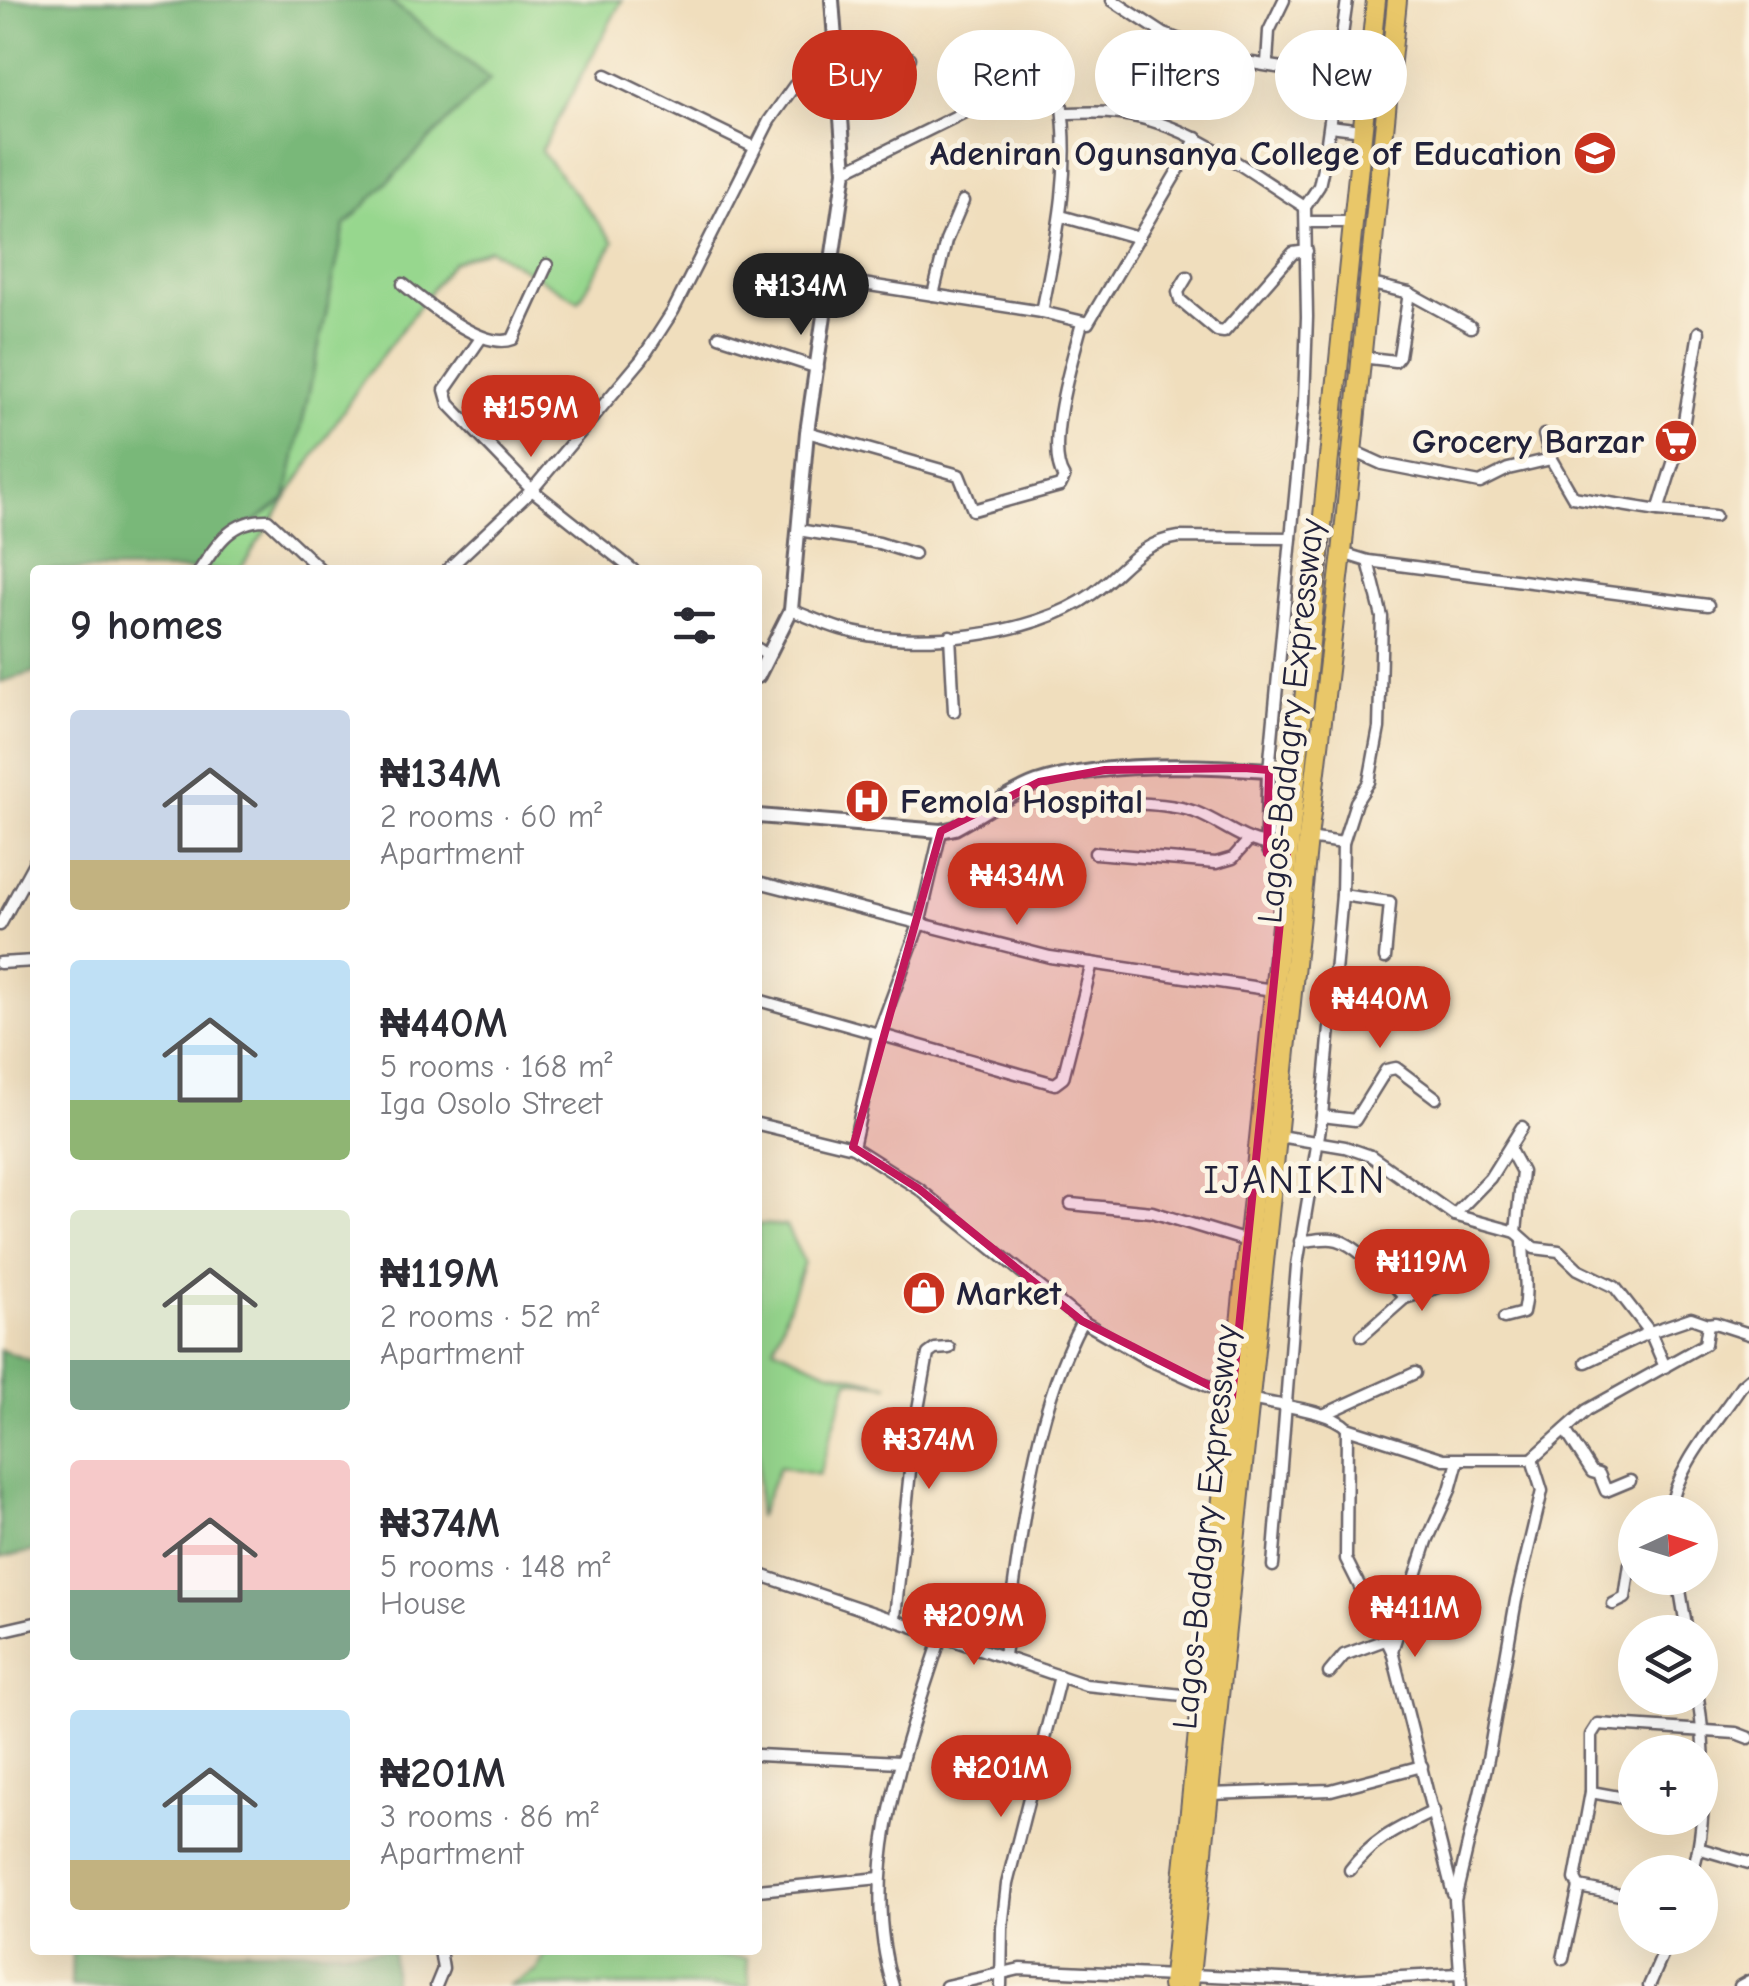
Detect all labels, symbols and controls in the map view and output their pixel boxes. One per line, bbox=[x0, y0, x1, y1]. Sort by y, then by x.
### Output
chip: Buy bbox=[792, 30, 917, 120]
chip: Rent bbox=[937, 30, 1075, 120]
chip: Filters bbox=[1095, 30, 1255, 120]
chip: New bbox=[1275, 30, 1407, 120]
school or university icon: Adeniran Ogunsanya College of Education bbox=[1572, 130, 1618, 176]
place label: Adeniran Ogunsanya College of Education bbox=[930, 133, 1562, 174]
pin: ₦134M bbox=[731, 253, 871, 338]
text: ₦134M bbox=[755, 267, 847, 304]
pin: ₦159M bbox=[461, 375, 601, 460]
text: ₦159M bbox=[483, 389, 579, 426]
supermarket icon: Grocery Barzar bbox=[1653, 418, 1699, 464]
place label: Grocery Barzar bbox=[1412, 421, 1644, 462]
street label: Lagos-Badagry Expressway bbox=[1249, 516, 1332, 925]
icon: filters bbox=[667, 598, 722, 653]
text: 9 homes bbox=[70, 601, 223, 650]
text: ₦134M bbox=[380, 749, 501, 798]
icon: home bbox=[150, 750, 270, 870]
hospital icon: Femola Hospital bbox=[844, 778, 890, 824]
place label: Femola Hospital bbox=[900, 781, 1143, 822]
text: 2 rooms · 60 m² bbox=[380, 798, 602, 835]
text: Apartment bbox=[380, 835, 523, 872]
pin: ₦434M bbox=[947, 843, 1087, 928]
text: ₦434M bbox=[970, 857, 1064, 894]
pin: ₦440M bbox=[1310, 966, 1450, 1051]
text: ₦440M bbox=[1331, 980, 1429, 1017]
text: ₦440M bbox=[380, 999, 508, 1048]
icon: home bbox=[150, 1000, 270, 1120]
text: 5 rooms · 168 m² bbox=[380, 1048, 612, 1085]
text: Iga Osolo Street bbox=[380, 1085, 602, 1122]
district label: IJANIKIN bbox=[1203, 1157, 1387, 1203]
pin: ₦119M bbox=[1352, 1229, 1492, 1314]
text: ₦119M bbox=[1377, 1243, 1467, 1280]
text: ₦119M bbox=[380, 1249, 499, 1298]
icon: home bbox=[150, 1250, 270, 1370]
shop icon: Market bbox=[901, 1270, 947, 1316]
place label: Market bbox=[956, 1273, 1062, 1314]
text: 2 rooms · 52 m² bbox=[380, 1298, 599, 1335]
street label: Lagos-Badagry Expressway bbox=[1164, 1322, 1247, 1731]
text: Apartment bbox=[380, 1335, 523, 1372]
pin: ₦374M bbox=[859, 1407, 999, 1492]
text: ₦374M bbox=[883, 1421, 975, 1458]
north arrow bbox=[1618, 1495, 1718, 1595]
map controls bbox=[1618, 1495, 1718, 1955]
text: ₦374M bbox=[380, 1499, 500, 1548]
icon: home bbox=[150, 1500, 270, 1620]
text: 5 rooms · 148 m² bbox=[380, 1548, 611, 1585]
pin: ₦411M bbox=[1345, 1575, 1485, 1660]
pin: ₦209M bbox=[904, 1583, 1044, 1668]
text: House bbox=[380, 1585, 466, 1622]
text: ₦411M bbox=[1370, 1589, 1460, 1626]
text: ₦209M bbox=[924, 1597, 1024, 1634]
button: layers bbox=[1618, 1615, 1718, 1715]
pin: ₦201M bbox=[931, 1735, 1071, 1820]
button: + bbox=[1618, 1735, 1718, 1835]
text: ₦201M bbox=[380, 1749, 506, 1798]
text: ₦201M bbox=[953, 1749, 1049, 1786]
icon: home bbox=[150, 1750, 270, 1870]
text: 3 rooms · 86 m² bbox=[380, 1798, 599, 1835]
text: Apartment bbox=[380, 1835, 523, 1872]
button: − bbox=[1618, 1855, 1718, 1955]

